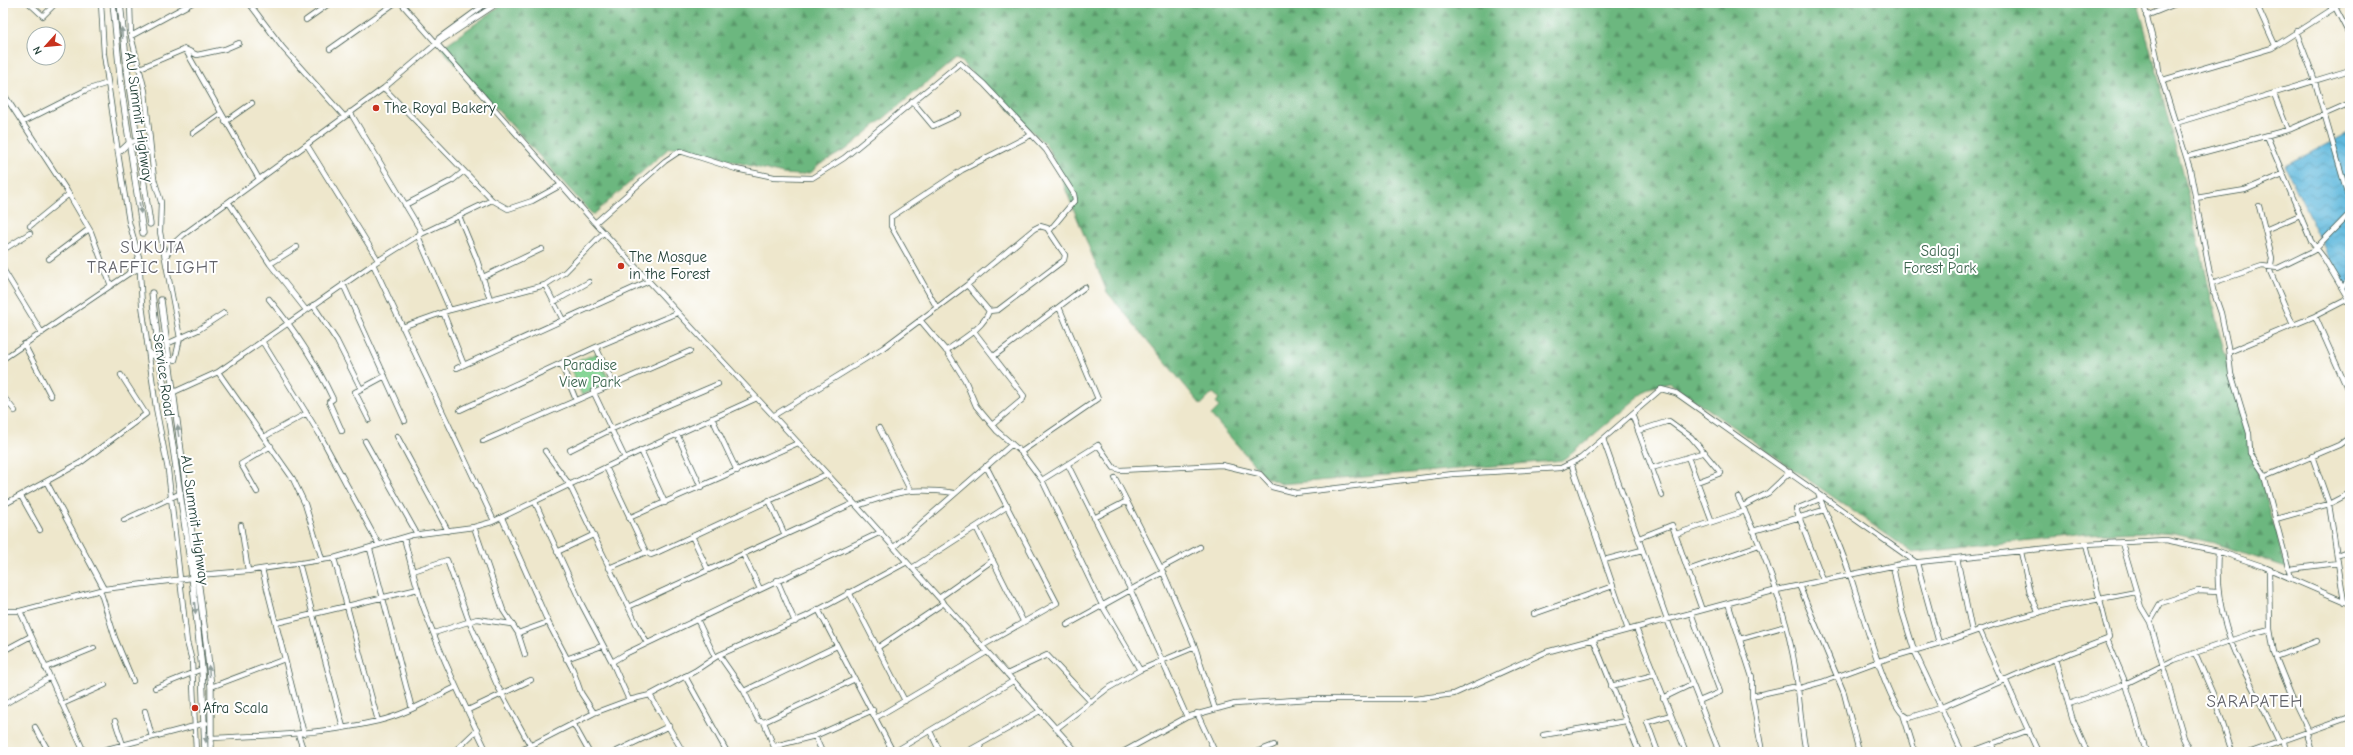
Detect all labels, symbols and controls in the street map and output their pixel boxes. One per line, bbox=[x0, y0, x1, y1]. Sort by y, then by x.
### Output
north arrow bbox=[26, 26, 66, 66]
one-way arrow bbox=[119, 27, 126, 39]
text: N bbox=[30, 44, 45, 56]
street label: AU Summit Highway bbox=[121, 51, 157, 183]
place label: The Royal Bakery bbox=[384, 99, 496, 117]
marker: The Royal Bakery bbox=[371, 103, 381, 113]
one-way arrow bbox=[137, 202, 143, 214]
district label: SUKUTA TRAFFIC LIGHT bbox=[87, 238, 219, 277]
park label: Salagi Forest Park bbox=[1903, 242, 1977, 277]
place label: The Mosque in the Forest bbox=[629, 248, 711, 283]
marker: The Mosque in the Forest bbox=[616, 261, 626, 271]
street label: Service Road bbox=[149, 332, 179, 418]
park label: Paradise View Park bbox=[559, 356, 622, 391]
one-way arrow bbox=[175, 425, 181, 437]
street label: AU Summit Highway bbox=[177, 454, 213, 586]
one-way arrow bbox=[192, 601, 198, 614]
one-way arrow bbox=[206, 665, 213, 677]
district label: SARAPATEH bbox=[2206, 692, 2304, 711]
place label: Afra Scala bbox=[203, 699, 269, 717]
marker: Afra Scala bbox=[190, 703, 200, 713]
one-way arrow bbox=[203, 731, 209, 744]

